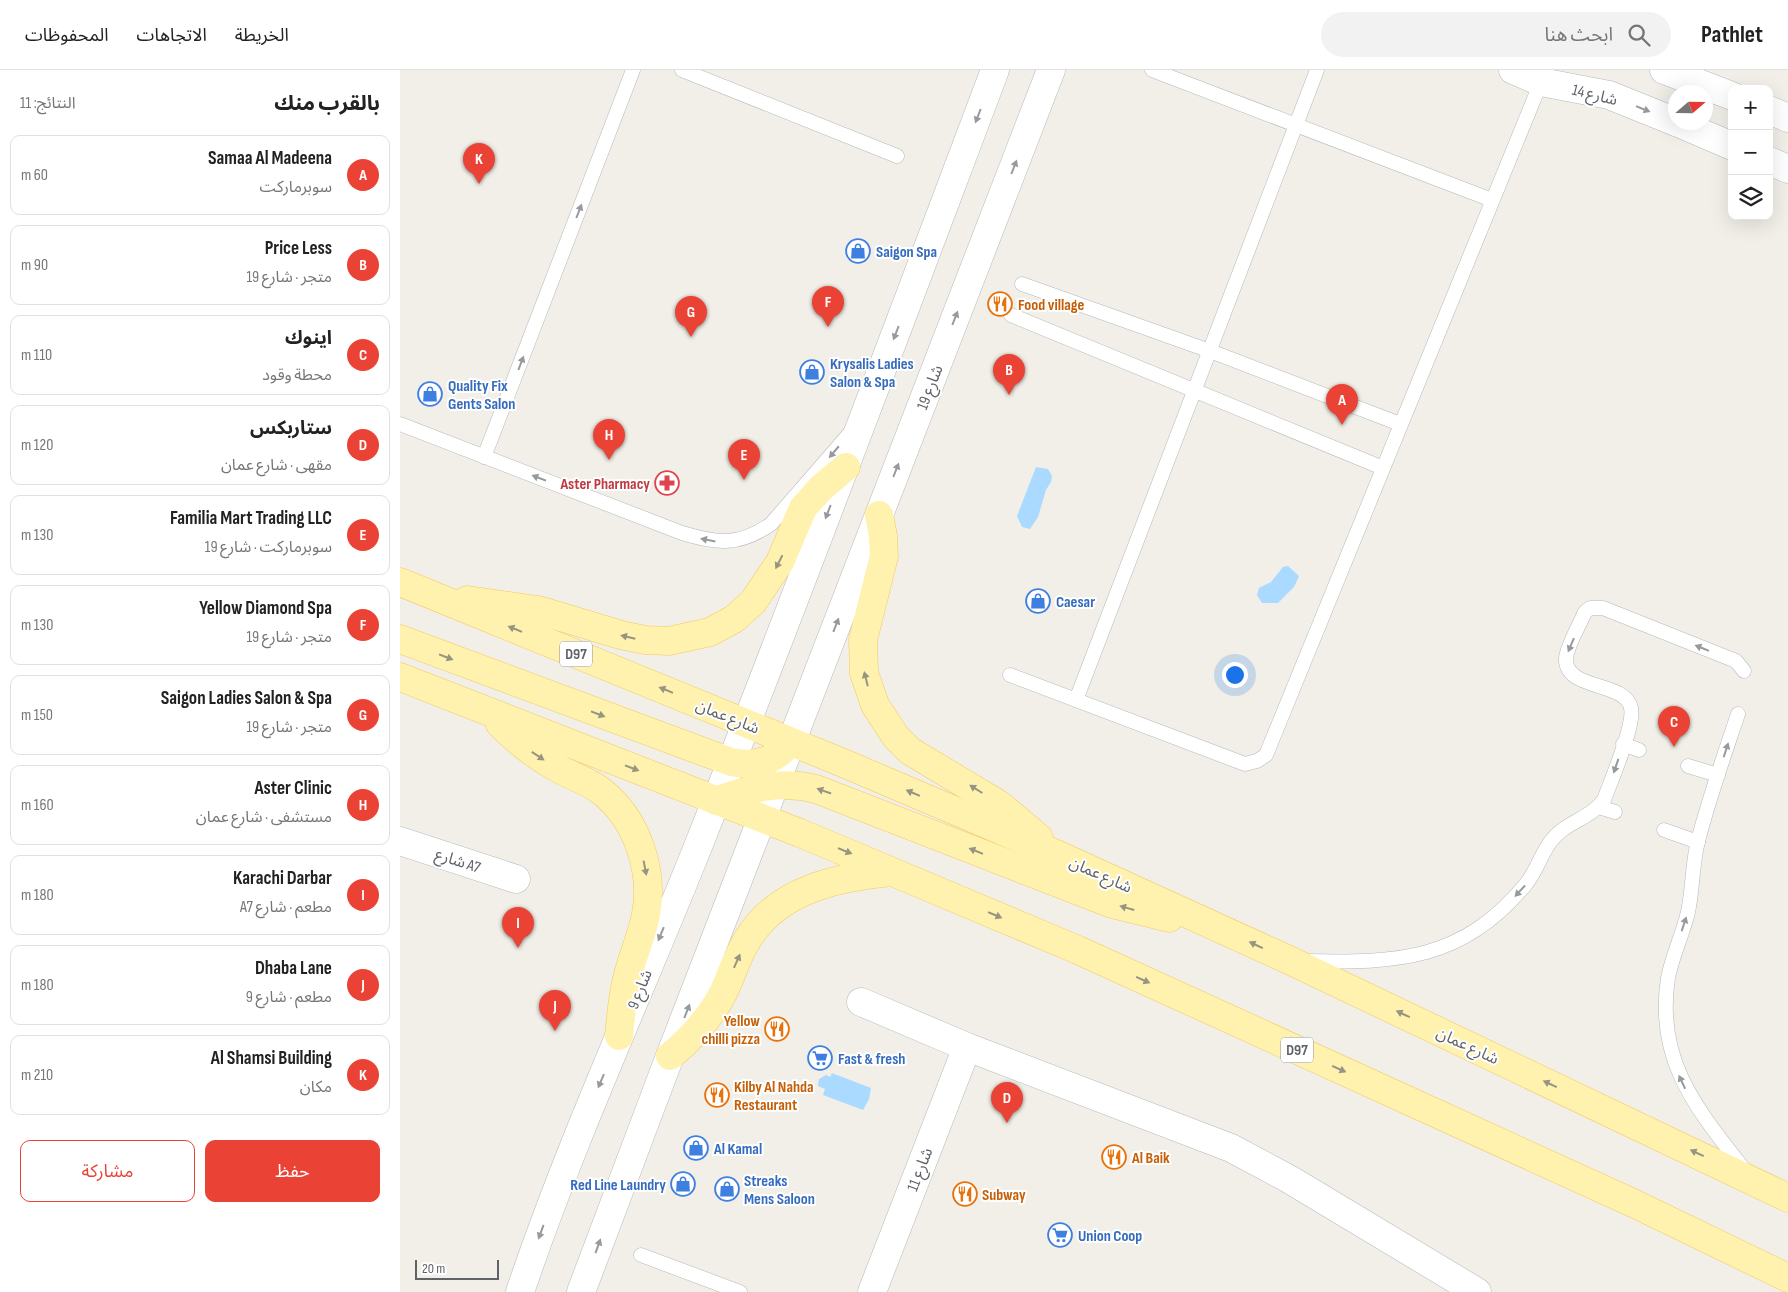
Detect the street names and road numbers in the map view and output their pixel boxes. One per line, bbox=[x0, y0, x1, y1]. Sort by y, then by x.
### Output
street label: شارع 14 bbox=[1570, 81, 1619, 112]
street label: شارع 19 bbox=[913, 362, 949, 413]
road number: D97 bbox=[560, 642, 592, 666]
street label: شارع عمان bbox=[692, 696, 762, 741]
street label: شارع A7 bbox=[432, 845, 483, 880]
street label: شارع عمان bbox=[1065, 853, 1135, 899]
street label: شارع 9 bbox=[624, 967, 659, 1013]
street label: شارع عمان bbox=[1432, 1024, 1502, 1071]
road number: D97 bbox=[1281, 1038, 1313, 1062]
street label: شارع 11 bbox=[903, 1145, 939, 1195]

